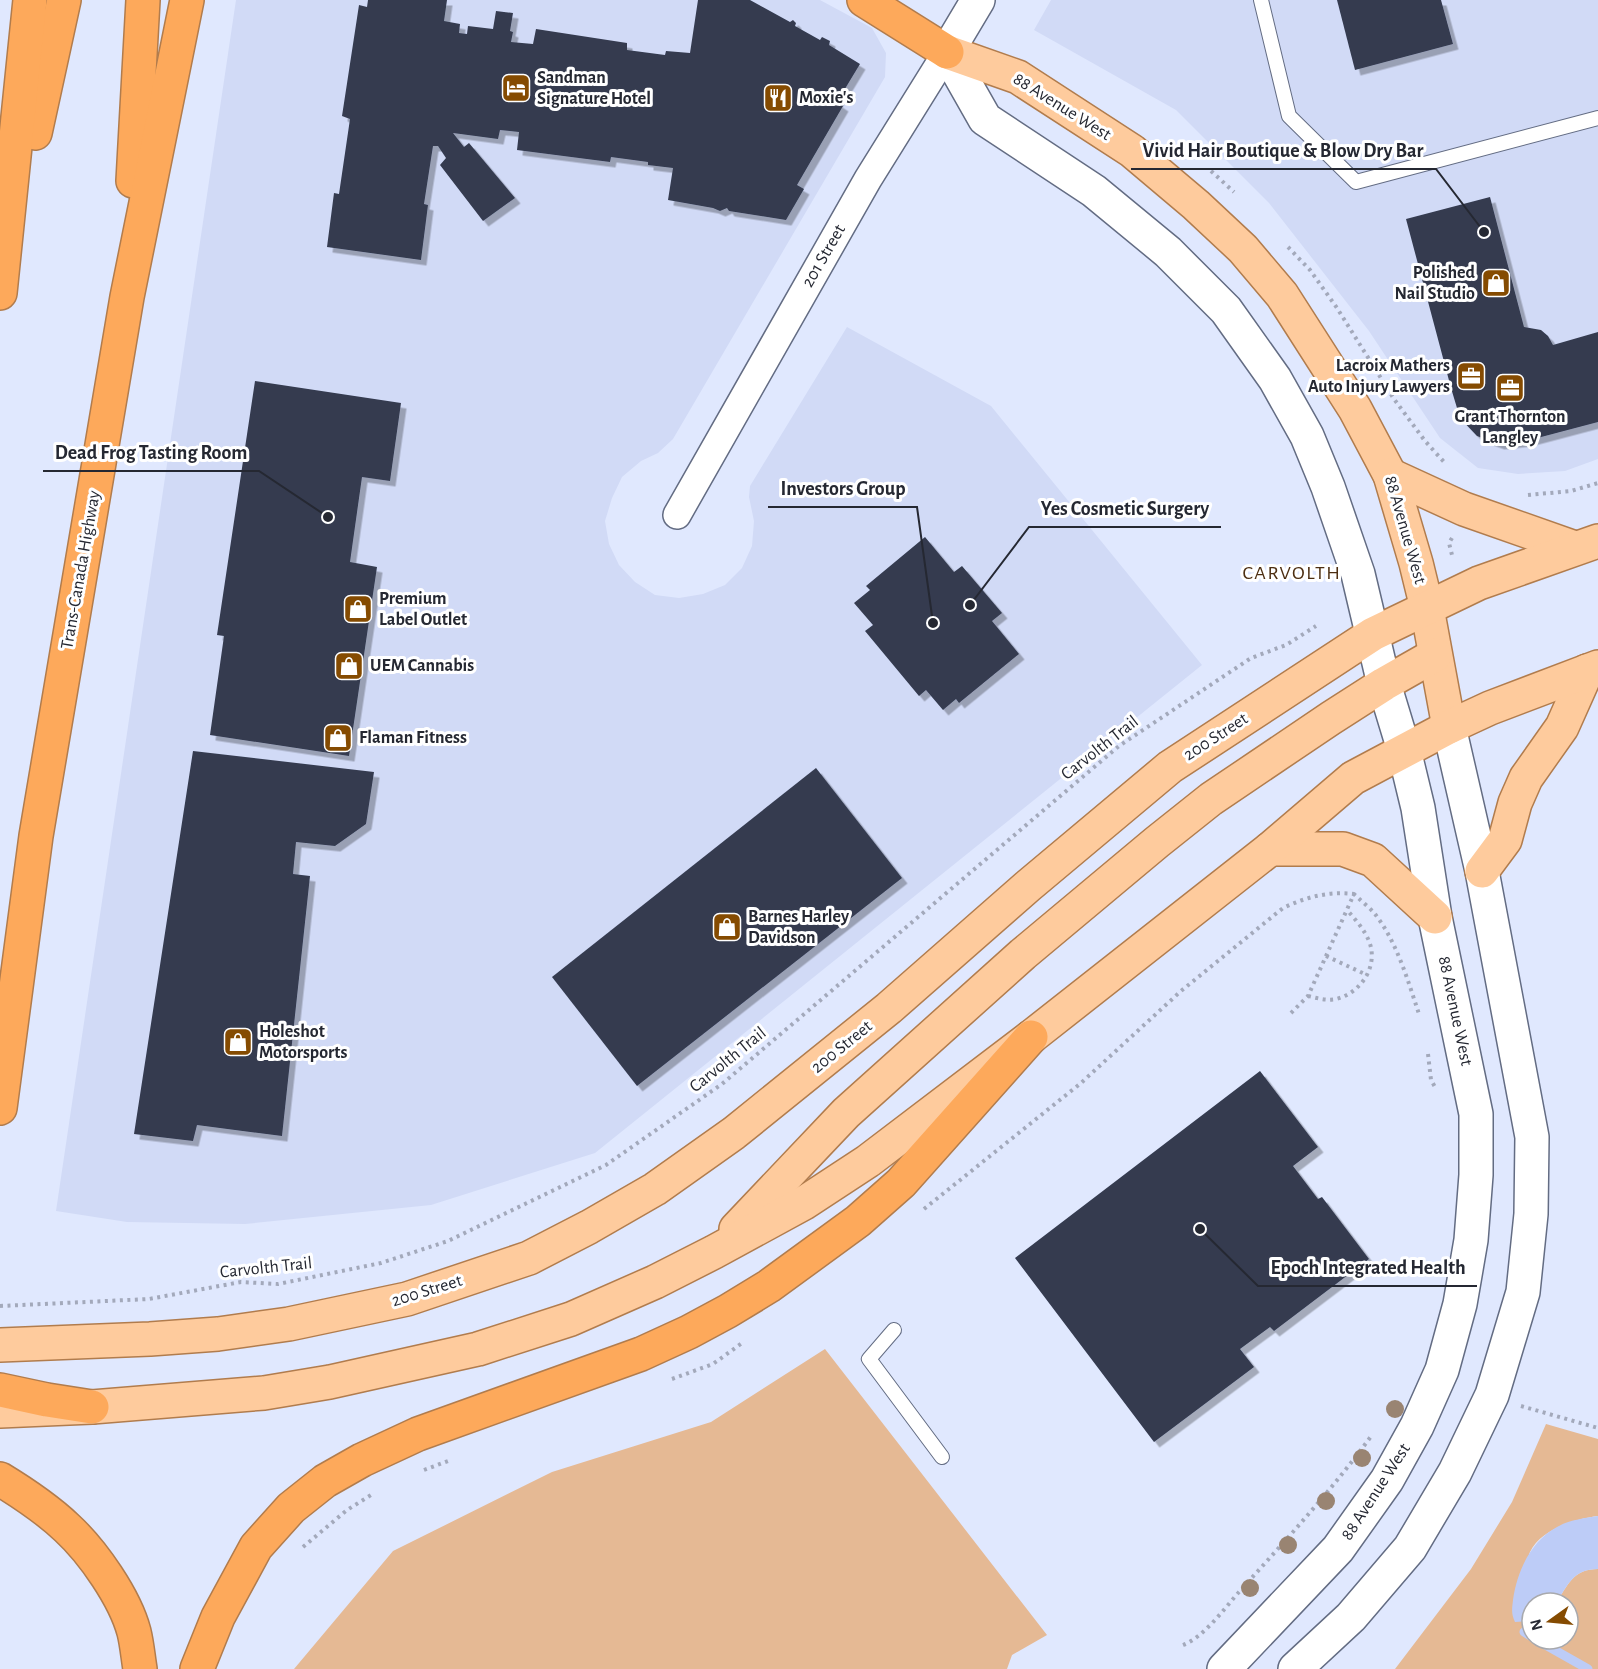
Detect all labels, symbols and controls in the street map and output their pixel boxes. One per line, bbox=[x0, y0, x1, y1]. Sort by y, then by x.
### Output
place label: Sandman Signature Hotel bbox=[537, 69, 651, 108]
street label: 88 Avenue West bbox=[1010, 70, 1114, 144]
hotel icon: Sandman Signature Hotel bbox=[500, 72, 532, 104]
restaurant icon: Moxie's bbox=[762, 82, 794, 114]
place label: Moxie's bbox=[799, 89, 853, 107]
callout: Vivid Hair Boutique & Blow Dry Bar bbox=[1131, 131, 1436, 169]
text: Vivid Hair Boutique & Blow Dry Bar bbox=[1143, 141, 1423, 161]
street label: 201 Street bbox=[799, 221, 849, 290]
place label: Polished Nail Studio bbox=[1394, 264, 1476, 303]
shop icon: Polished Nail Studio bbox=[1480, 267, 1512, 299]
place label: Lacroix Mathers Auto Injury Lawyers bbox=[1308, 357, 1450, 396]
office icon: Lacroix Mathers Auto Injury Lawyers bbox=[1455, 360, 1487, 392]
office icon: Grant Thornton Langley bbox=[1494, 372, 1526, 404]
place label: Grant Thornton Langley bbox=[1455, 408, 1565, 447]
callout: Dead Frog Tasting Room bbox=[43, 433, 259, 471]
text: Dead Frog Tasting Room bbox=[55, 443, 247, 463]
callout: Investors Group bbox=[768, 469, 917, 507]
street label: 88 Avenue West bbox=[1381, 474, 1429, 586]
text: Investors Group bbox=[780, 479, 906, 499]
street label: Trans-Canada Highway bbox=[58, 489, 104, 651]
callout: Yes Cosmetic Surgery bbox=[1029, 489, 1221, 527]
text: Yes Cosmetic Surgery bbox=[1041, 499, 1209, 519]
district label: CARVOLTH bbox=[1242, 563, 1342, 583]
place label: Premium Label Outlet bbox=[379, 590, 467, 629]
shop icon: Premium Label Outlet bbox=[342, 593, 374, 625]
shop icon: UEM Cannabis bbox=[333, 650, 365, 682]
place label: UEM Cannabis bbox=[370, 657, 474, 675]
street label: 200 Street bbox=[1181, 710, 1252, 764]
street label: Carvolth Trail bbox=[1058, 712, 1142, 784]
shop icon: Flaman Fitness bbox=[322, 722, 354, 754]
place label: Flaman Fitness bbox=[359, 729, 467, 747]
place label: Barnes Harley Davidson bbox=[748, 908, 850, 947]
shop icon: Barnes Harley Davidson bbox=[711, 911, 743, 943]
street label: 88 Avenue West bbox=[1435, 955, 1475, 1068]
street label: 200 Street bbox=[808, 1017, 876, 1077]
place label: Holeshot Motorsports bbox=[259, 1023, 347, 1062]
street label: Carvolth Trail bbox=[686, 1024, 770, 1096]
shop icon: Holeshot Motorsports bbox=[222, 1026, 254, 1058]
callout: Epoch Integrated Health bbox=[1258, 1248, 1477, 1286]
street label: Carvolth Trail bbox=[219, 1254, 313, 1282]
text: Epoch Integrated Health bbox=[1270, 1258, 1466, 1278]
street label: 200 Street bbox=[390, 1272, 465, 1310]
street label: 88 Avenue West bbox=[1338, 1440, 1414, 1544]
north arrow bbox=[1520, 1591, 1580, 1651]
text: N bbox=[1527, 1617, 1546, 1632]

